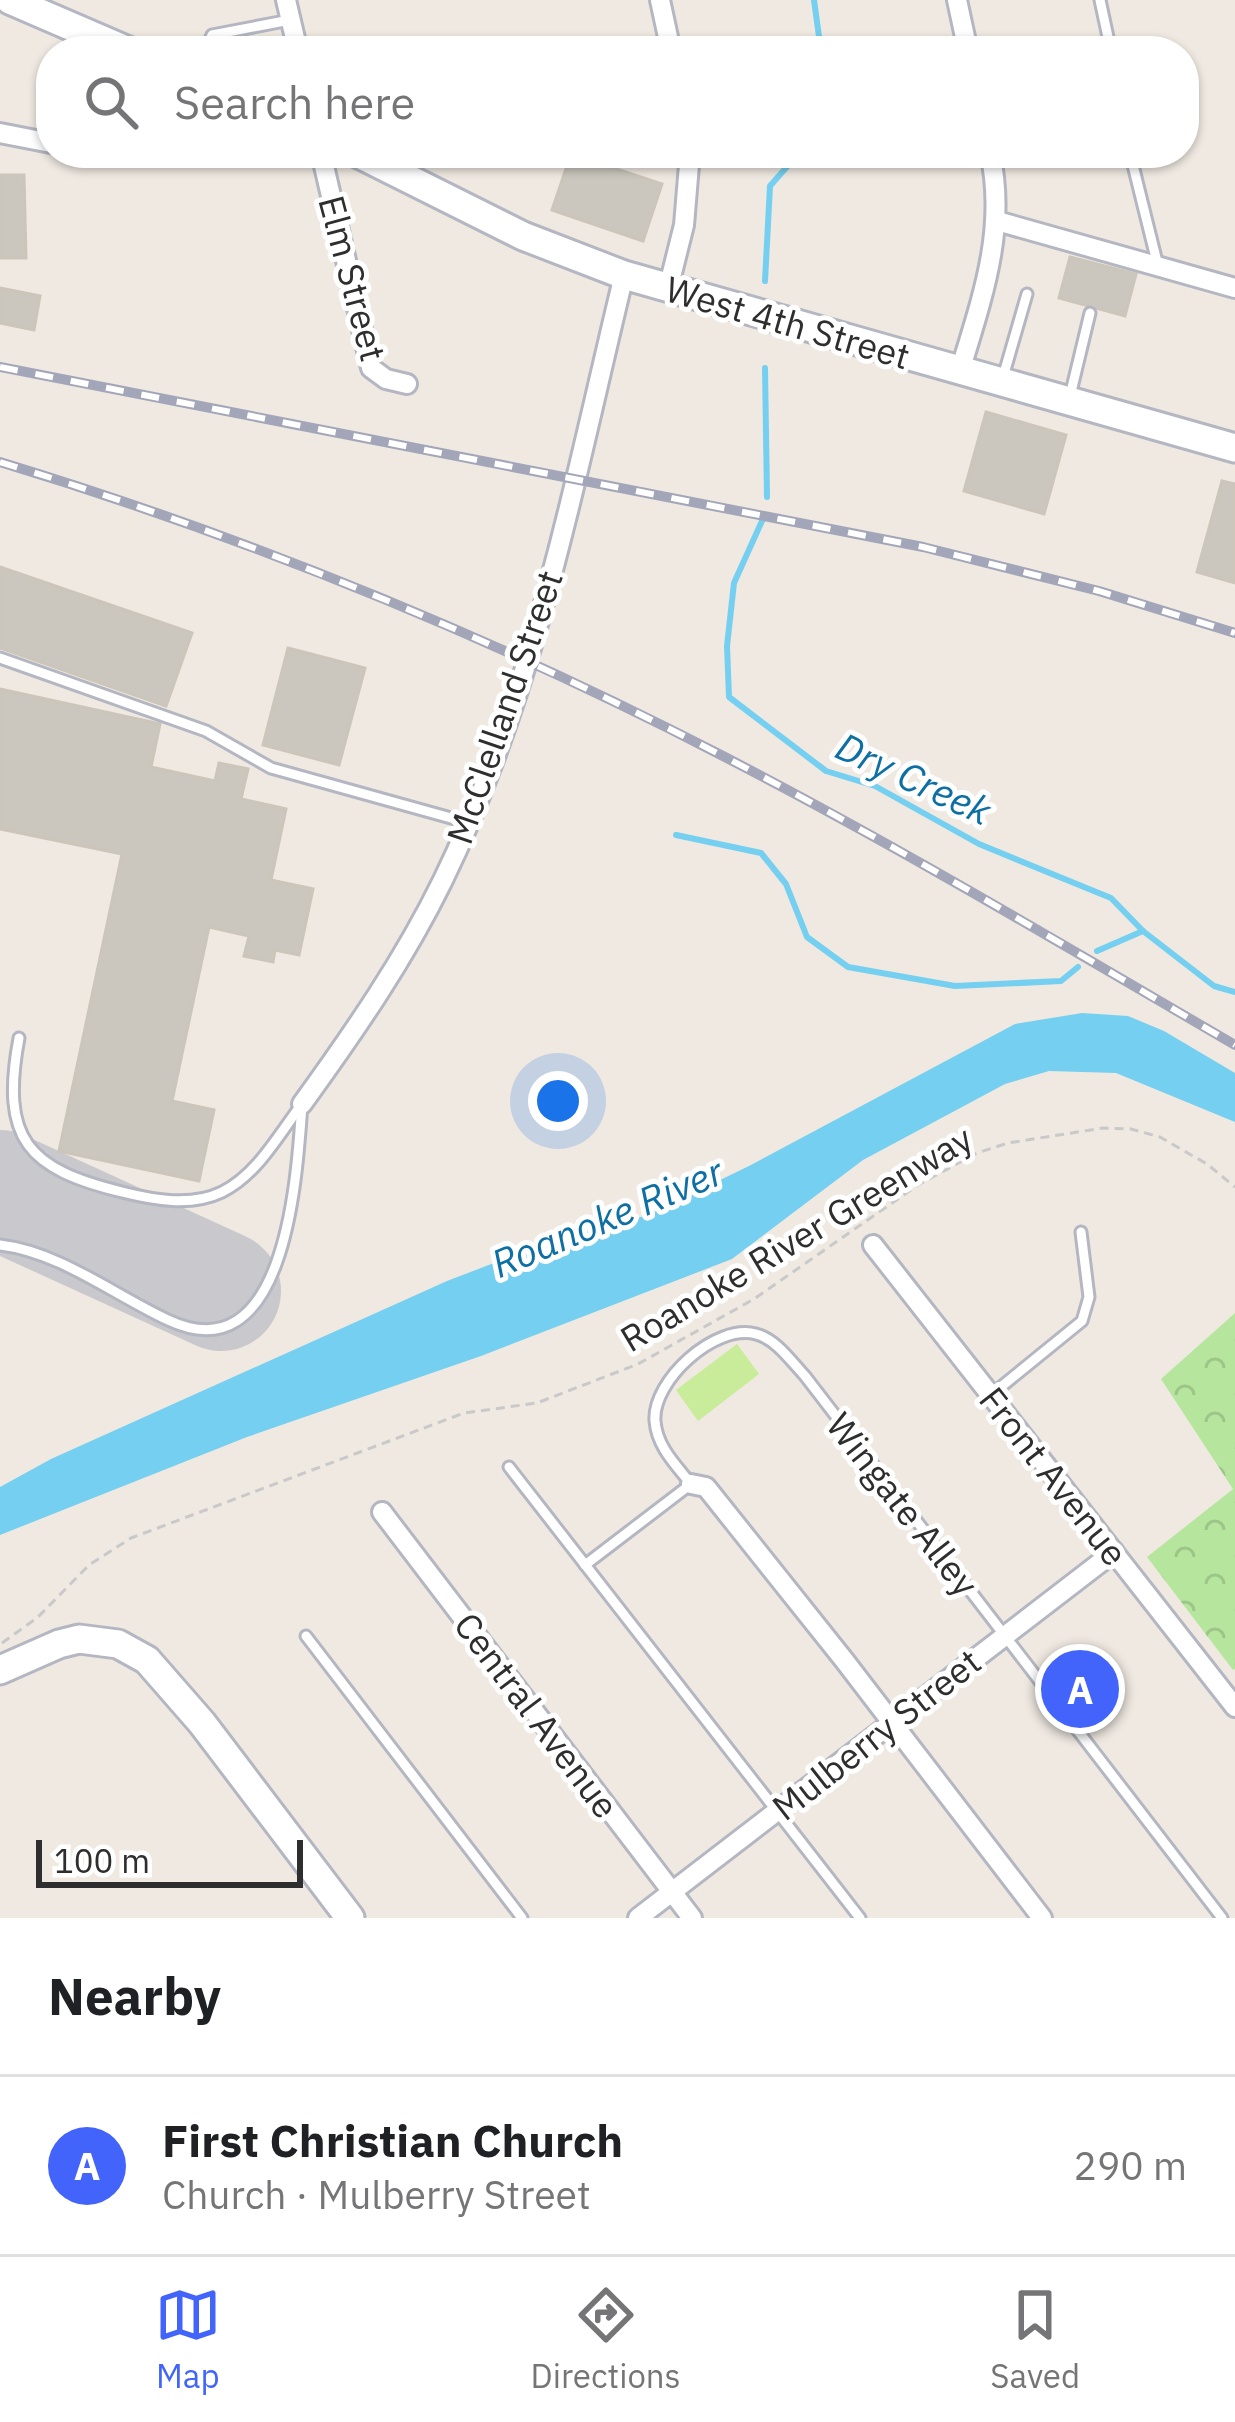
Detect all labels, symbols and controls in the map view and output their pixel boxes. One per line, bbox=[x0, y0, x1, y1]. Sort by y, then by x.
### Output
search box bbox=[36, 36, 1199, 168]
icon: search bbox=[78, 69, 144, 135]
text: Search here bbox=[174, 73, 415, 131]
street label: Elm Street bbox=[308, 190, 398, 366]
street label: West 4th Street bbox=[661, 265, 915, 379]
street label: McClelland Street bbox=[435, 564, 573, 850]
water label: Dry Creek bbox=[828, 720, 1001, 836]
your location bbox=[528, 1071, 588, 1131]
street label: Roanoke River Greenway bbox=[612, 1114, 981, 1362]
water label: Roanoke River bbox=[483, 1145, 732, 1289]
street label: Front Avenue bbox=[969, 1377, 1139, 1575]
street label: Wingate Alley bbox=[817, 1403, 989, 1605]
street label: Central Avenue bbox=[444, 1603, 630, 1827]
street label: Mulberry Street bbox=[762, 1638, 990, 1830]
pin: A bbox=[1041, 1644, 1119, 1734]
scale bar bbox=[36, 1834, 303, 1887]
text: 100 m bbox=[54, 1839, 150, 1882]
text: Nearby bbox=[48, 1963, 221, 2029]
text: First Christian Church bbox=[162, 2111, 623, 2169]
text: A bbox=[74, 2140, 100, 2191]
text: 290 m bbox=[1074, 2140, 1187, 2191]
text: Church · Mulberry Street bbox=[162, 2169, 591, 2220]
tab: Map bbox=[155, 2282, 221, 2397]
tab: Directions bbox=[531, 2282, 681, 2397]
tab: Saved bbox=[990, 2282, 1080, 2397]

